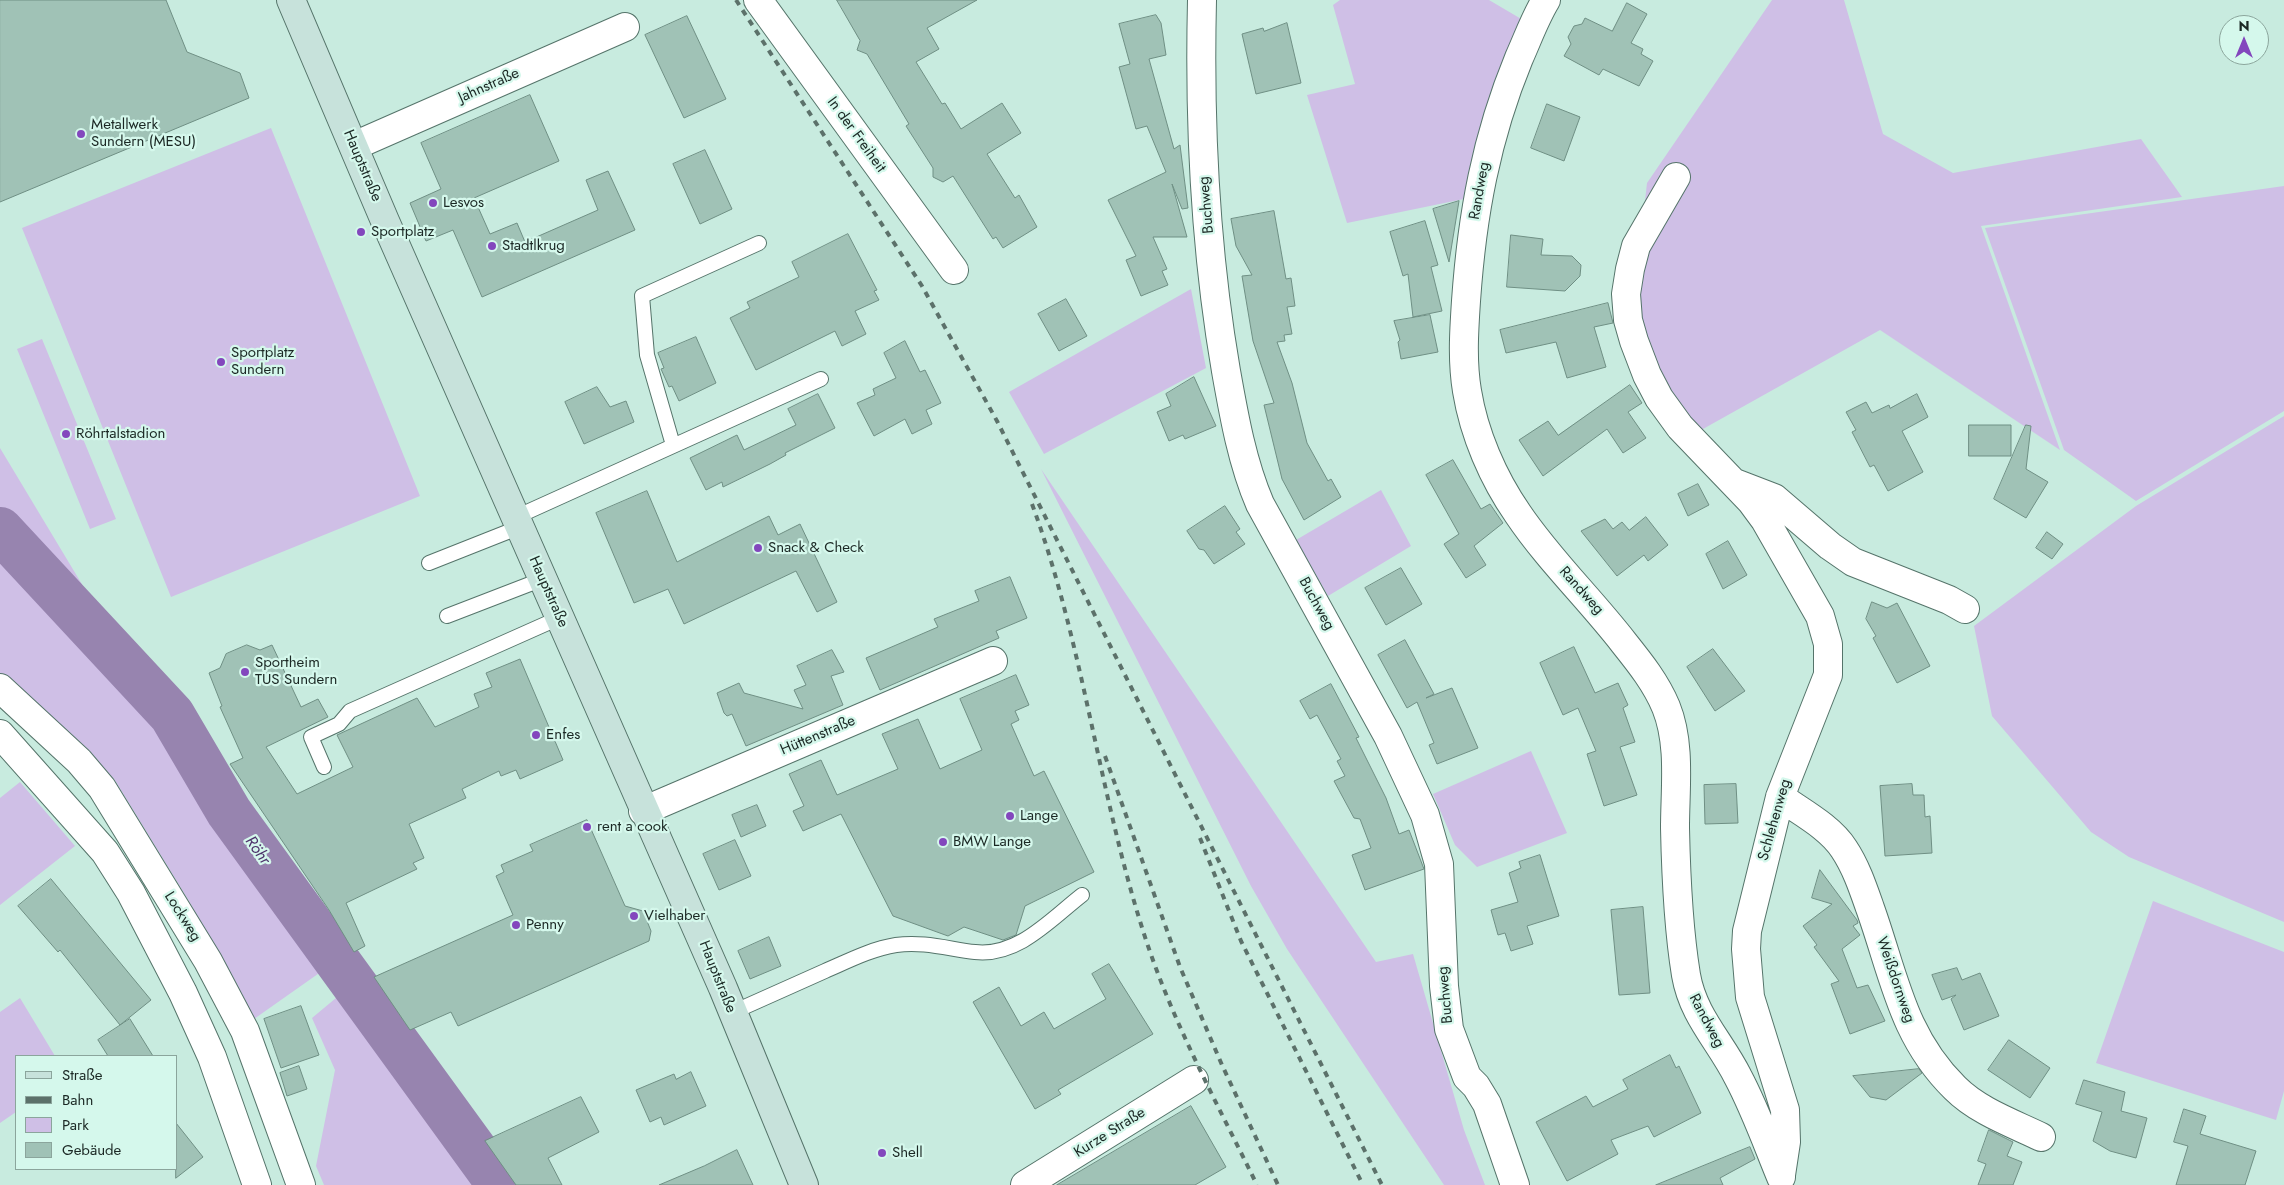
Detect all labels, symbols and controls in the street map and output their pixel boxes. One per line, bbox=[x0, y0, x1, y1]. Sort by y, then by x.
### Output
north arrow bbox=[2219, 15, 2269, 65]
text: N bbox=[2238, 16, 2250, 36]
street label: Jahnstraße bbox=[456, 65, 522, 107]
street label: In der Freiheit bbox=[823, 94, 889, 176]
place label: Metallwerk Sundern (MESU) bbox=[91, 116, 196, 151]
street label: Hauptstraße bbox=[339, 127, 385, 205]
marker: Metallwerk Sundern (MESU) bbox=[75, 128, 87, 140]
street label: Randweg bbox=[1466, 161, 1494, 221]
street label: Buchweg bbox=[1196, 176, 1218, 234]
place label: Lesvos bbox=[443, 194, 484, 212]
marker: Lesvos bbox=[427, 197, 439, 209]
place label: Sportplatz bbox=[371, 223, 434, 241]
marker: Sportplatz bbox=[355, 226, 367, 238]
place label: Stadtlkrug bbox=[502, 237, 565, 255]
marker: Stadtlkrug bbox=[486, 240, 498, 252]
place label: Sportplatz Sundern bbox=[231, 344, 294, 379]
marker: Sportplatz Sundern bbox=[215, 356, 227, 368]
place label: Röhrtalstadion bbox=[76, 425, 165, 443]
marker: Röhrtalstadion bbox=[60, 428, 72, 440]
place label: Snack & Check bbox=[768, 539, 864, 557]
marker: Snack & Check bbox=[752, 542, 764, 554]
street label: Hauptstraße bbox=[524, 554, 572, 630]
street label: Randweg bbox=[1555, 563, 1607, 619]
street label: Buchweg bbox=[1294, 575, 1338, 633]
place label: Sportheim TUS Sundern bbox=[255, 654, 337, 689]
marker: Sportheim TUS Sundern bbox=[239, 666, 251, 678]
street label: Hüttenstraße bbox=[778, 712, 858, 760]
place label: Enfes bbox=[546, 726, 580, 744]
marker: Enfes bbox=[530, 729, 542, 741]
street label: Schlehenweg bbox=[1755, 777, 1795, 863]
place label: Lange bbox=[1020, 807, 1058, 825]
marker: Lange bbox=[1004, 810, 1016, 822]
place label: rent a cook bbox=[597, 818, 667, 836]
marker: rent a cook bbox=[581, 821, 593, 833]
water label: Röhr bbox=[240, 833, 274, 869]
place label: BMW Lange bbox=[953, 833, 1031, 851]
marker: BMW Lange bbox=[937, 836, 949, 848]
street label: Lockweg bbox=[160, 889, 204, 945]
place label: Vielhaber bbox=[644, 907, 705, 925]
marker: Vielhaber bbox=[628, 910, 640, 922]
place label: Penny bbox=[526, 916, 564, 934]
marker: Penny bbox=[510, 919, 522, 931]
street label: Weißdornweg bbox=[1872, 935, 1918, 1025]
street label: Hauptstraße bbox=[694, 938, 740, 1016]
street label: Buchweg bbox=[1435, 966, 1457, 1024]
street label: Randweg bbox=[1684, 991, 1728, 1051]
legend bbox=[15, 1055, 178, 1170]
text: Straße bbox=[62, 1064, 102, 1086]
text: Bahn bbox=[62, 1089, 93, 1111]
street label: Kurze Straße bbox=[1071, 1104, 1149, 1162]
text: Park bbox=[62, 1114, 89, 1136]
text: Gebäude bbox=[62, 1139, 121, 1161]
place label: Shell bbox=[892, 1144, 923, 1162]
marker: Shell bbox=[876, 1147, 888, 1159]

